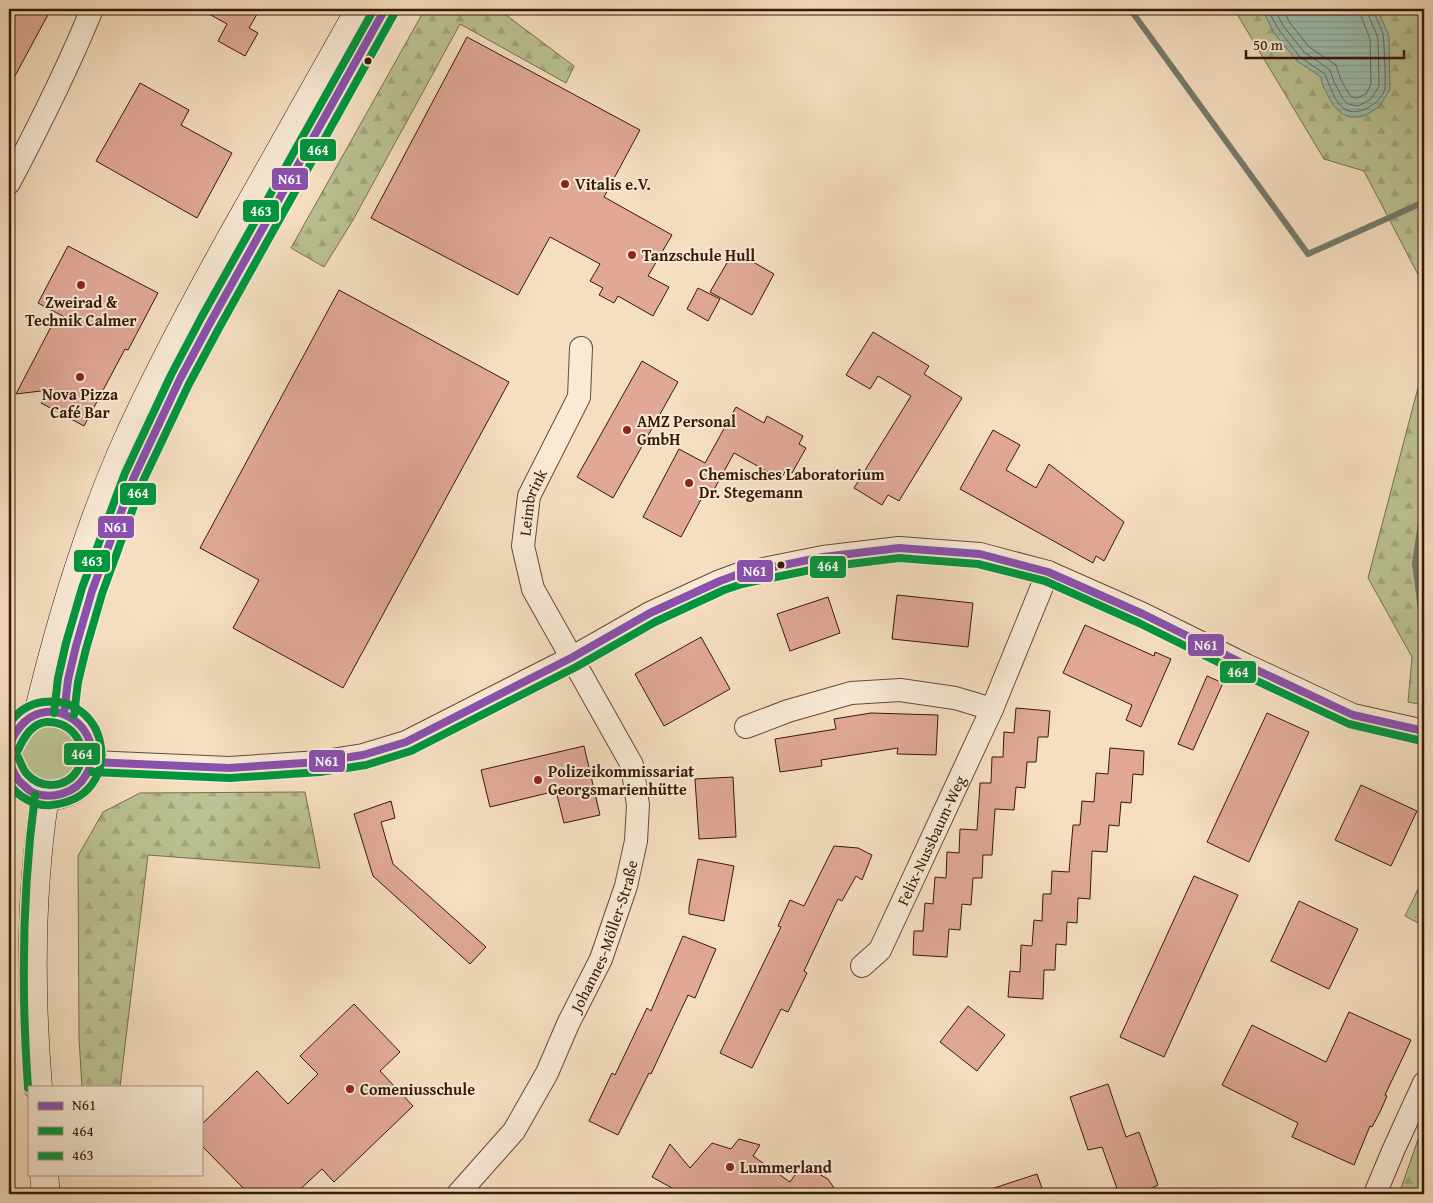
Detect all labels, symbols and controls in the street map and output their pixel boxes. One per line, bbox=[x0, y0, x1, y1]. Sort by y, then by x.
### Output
scale bar bbox=[1246, 28, 1403, 60]
text: 50 m bbox=[1253, 34, 1284, 55]
unlabelled marker bbox=[363, 56, 373, 66]
line badge: 464 bbox=[299, 138, 337, 162]
text: 464 bbox=[307, 140, 329, 160]
line badge: N61 bbox=[271, 167, 309, 191]
text: N61 bbox=[278, 169, 302, 189]
place label: Vitalis e.V. bbox=[575, 172, 651, 196]
marker: Vitalis e.V. bbox=[559, 178, 571, 190]
line badge: 463 bbox=[242, 199, 280, 223]
text: 463 bbox=[250, 201, 272, 221]
place label: Tanzschule Hull bbox=[642, 243, 755, 267]
marker: Tanzschule Hull bbox=[626, 249, 638, 261]
marker: Zweirad & Technik Calmer bbox=[75, 279, 87, 291]
place label: Zweirad & Technik Calmer bbox=[25, 290, 137, 332]
marker: Nova Pizza Café Bar bbox=[74, 371, 86, 383]
place label: Nova Pizza Café Bar bbox=[42, 382, 119, 424]
place label: AMZ Personal GmbH bbox=[637, 409, 736, 451]
marker: AMZ Personal GmbH bbox=[621, 424, 633, 436]
place label: Chemisches Laboratorium Dr. Stegemann bbox=[699, 462, 885, 504]
street label: Leimbrink bbox=[512, 464, 553, 537]
marker: Chemisches Laboratorium Dr. Stegemann bbox=[683, 477, 695, 489]
line badge: 464 bbox=[119, 482, 157, 506]
text: 464 bbox=[127, 483, 149, 503]
line badge: N61 bbox=[97, 515, 135, 539]
text: N61 bbox=[104, 517, 128, 537]
line badge: 463 bbox=[73, 549, 111, 573]
text: 463 bbox=[81, 551, 103, 571]
line badge: 464 bbox=[809, 555, 847, 579]
text: 464 bbox=[817, 556, 839, 576]
line badge: N61 bbox=[736, 559, 774, 583]
unlabelled marker bbox=[776, 560, 786, 570]
text: N61 bbox=[743, 561, 767, 581]
line badge: N61 bbox=[1187, 633, 1225, 657]
text: N61 bbox=[1194, 635, 1218, 655]
line badge: 464 bbox=[1219, 660, 1257, 684]
text: 464 bbox=[1227, 662, 1249, 682]
line badge: 464 bbox=[63, 742, 101, 766]
text: 464 bbox=[71, 744, 93, 764]
line badge: N61 bbox=[308, 749, 346, 773]
text: N61 bbox=[315, 751, 339, 771]
place label: Polizeikommissariat Georgsmarienhütte bbox=[548, 759, 694, 801]
street label: Felix-Nussbaum-Weg bbox=[890, 771, 972, 909]
marker: Polizeikommissariat Georgsmarienhütte bbox=[532, 774, 544, 786]
street label: Johannes-Möller-Straße bbox=[563, 858, 643, 1018]
place label: Comeniusschule bbox=[360, 1077, 475, 1101]
marker: Comeniusschule bbox=[344, 1083, 356, 1095]
legend bbox=[28, 1086, 202, 1176]
text: N61 bbox=[72, 1094, 96, 1115]
text: 464 bbox=[72, 1120, 94, 1141]
text: 463 bbox=[72, 1144, 94, 1165]
place label: Lummerland bbox=[740, 1155, 833, 1179]
marker: Lummerland bbox=[724, 1161, 736, 1173]

